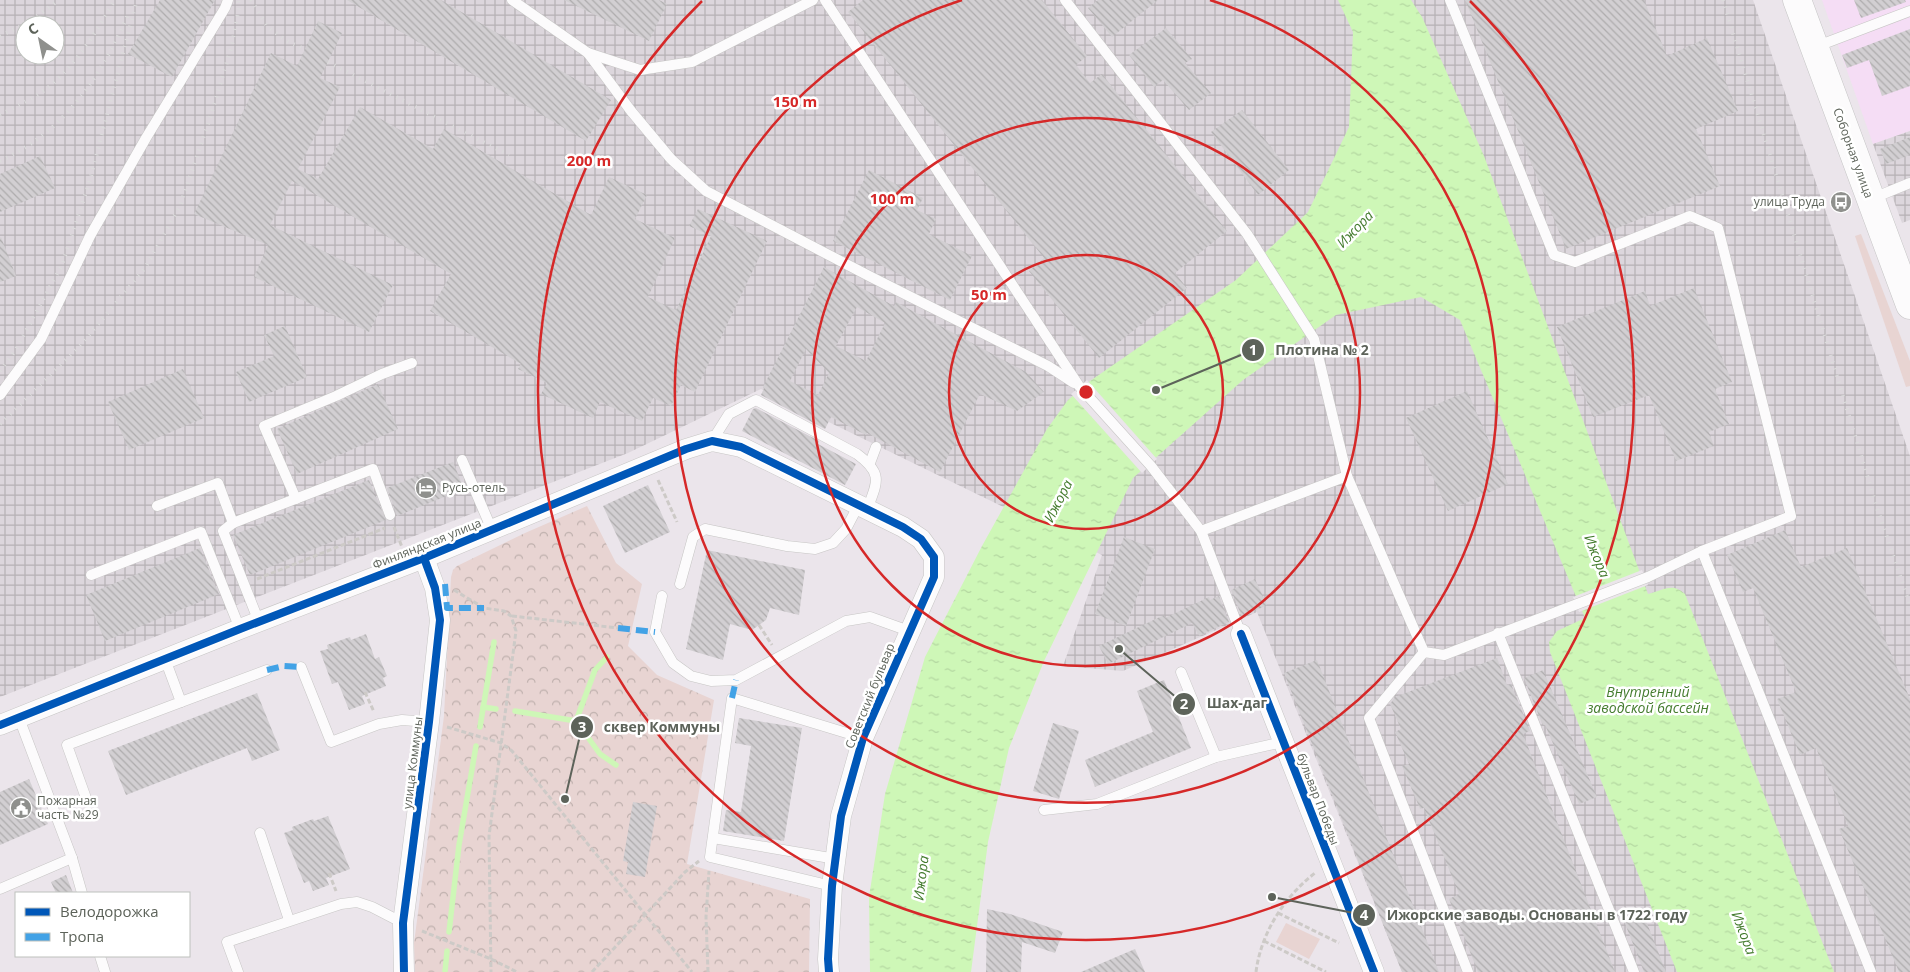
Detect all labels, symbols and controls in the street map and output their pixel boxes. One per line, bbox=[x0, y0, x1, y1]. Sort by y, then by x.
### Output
north arrow bbox=[15, 15, 65, 65]
text: С bbox=[24, 18, 42, 39]
text: 150 m bbox=[773, 91, 817, 111]
street label: Соборная улица bbox=[1829, 105, 1878, 200]
text: 200 m bbox=[567, 150, 611, 170]
text: 100 m bbox=[870, 188, 914, 208]
bus stop icon: улица Труда bbox=[1829, 190, 1853, 214]
place label: улица Труда bbox=[1754, 193, 1825, 210]
water label: Ижора bbox=[1332, 206, 1377, 252]
text: 50 m bbox=[971, 284, 1007, 304]
callout: Плотина № 2 bbox=[1240, 335, 1379, 364]
text: 1 bbox=[1249, 339, 1257, 359]
text: Плотина № 2 bbox=[1275, 340, 1369, 359]
centre of rings bbox=[1077, 383, 1095, 401]
hotel icon: Русь-отель bbox=[414, 476, 438, 500]
water label: Ижора bbox=[1039, 476, 1076, 525]
place label: Русь-отель bbox=[442, 479, 505, 496]
street label: Финляндская улица bbox=[370, 514, 484, 573]
water label: Ижора bbox=[1580, 531, 1615, 580]
street label: Советский бульвар bbox=[841, 641, 898, 751]
water label: Внутренний заводской бассейн bbox=[1586, 682, 1709, 717]
callout: Шах-даг bbox=[1171, 689, 1277, 718]
text: 2 bbox=[1180, 693, 1189, 713]
text: Шах-даг bbox=[1207, 693, 1268, 712]
callout: сквер Коммуны bbox=[569, 713, 730, 742]
street label: улица Коммуны bbox=[398, 716, 427, 810]
text: 3 bbox=[578, 716, 586, 736]
text: сквер Коммуны bbox=[604, 717, 720, 736]
street label: бульвар Победы bbox=[1293, 750, 1344, 847]
place label: Пожарная часть №29 bbox=[37, 792, 99, 823]
public building icon: Пожарная часть №29 bbox=[9, 796, 33, 820]
water label: Ижора bbox=[908, 854, 933, 902]
legend bbox=[15, 892, 190, 957]
text: Велодорожка bbox=[60, 901, 159, 921]
callout: Ижорские заводы. Основаны в 1722 году bbox=[1351, 901, 1697, 930]
text: 4 bbox=[1360, 904, 1369, 924]
text: Ижорские заводы. Основаны в 1722 году bbox=[1387, 905, 1687, 924]
water label: Ижора bbox=[1727, 908, 1761, 957]
text: Тропа bbox=[60, 926, 104, 946]

